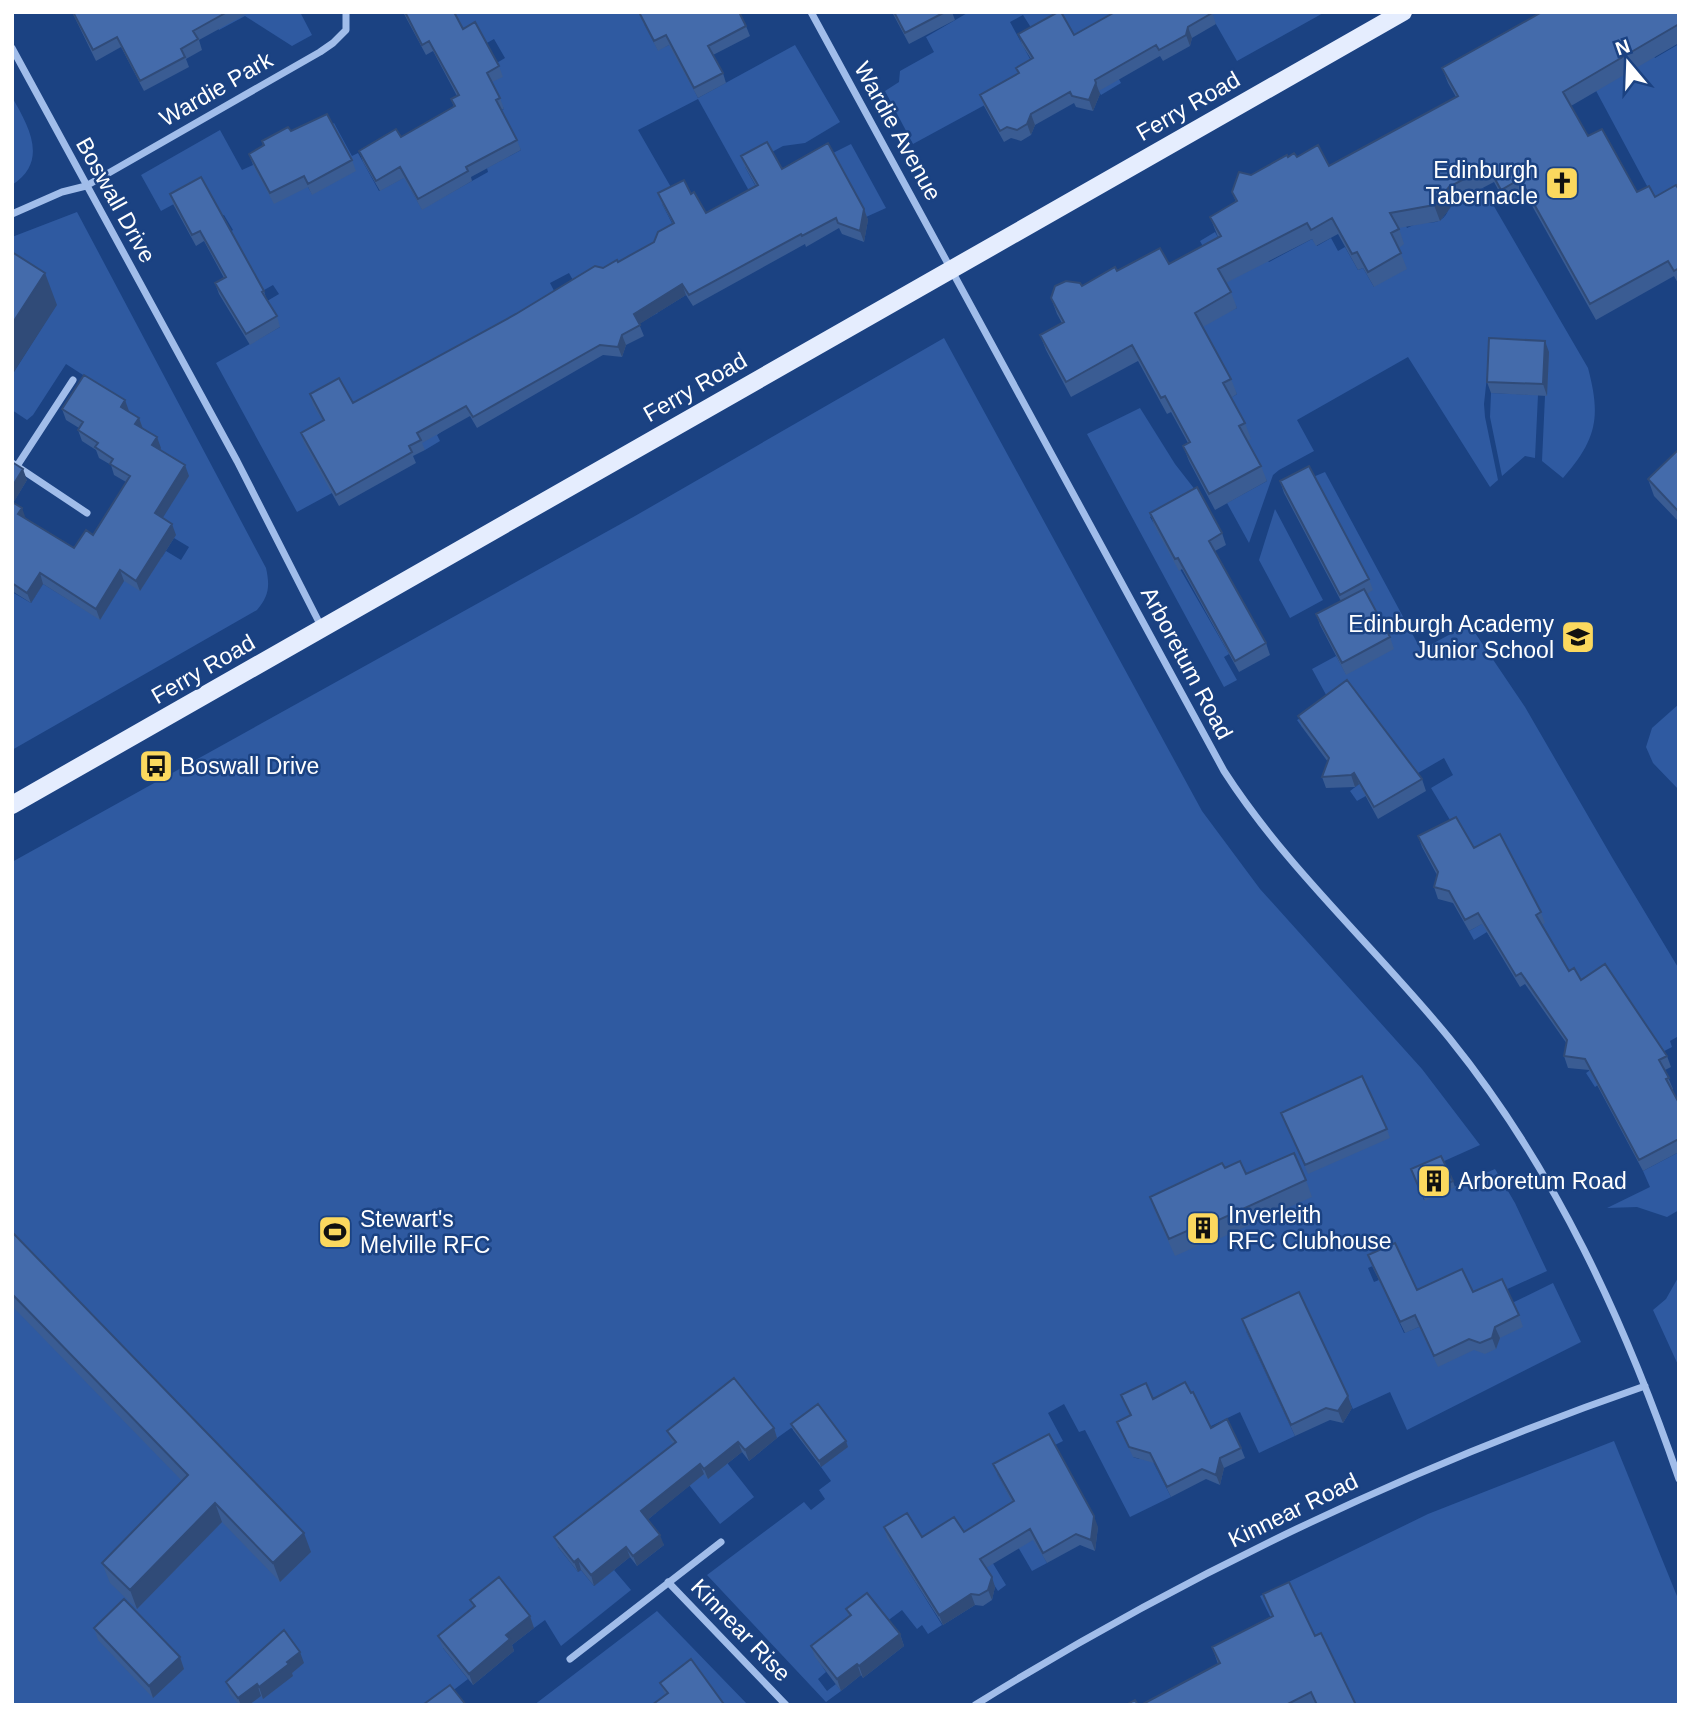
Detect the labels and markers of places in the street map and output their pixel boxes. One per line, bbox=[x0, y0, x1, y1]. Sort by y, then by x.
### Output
place label: Edinburgh Tabernacle bbox=[1425, 157, 1538, 209]
church icon: Edinburgh Tabernacle bbox=[1543, 164, 1581, 202]
place label: Edinburgh Academy Junior School bbox=[1348, 611, 1554, 663]
school or university icon: Edinburgh Academy Junior School bbox=[1559, 618, 1597, 656]
bus stop icon: Boswall Drive bbox=[137, 747, 175, 785]
place label: Boswall Drive bbox=[180, 753, 319, 779]
building icon: Arboretum Road bbox=[1415, 1162, 1453, 1200]
place label: Arboretum Road bbox=[1458, 1168, 1627, 1194]
place label: Inverleith RFC Clubhouse bbox=[1228, 1202, 1392, 1254]
place label: Stewart's Melville RFC bbox=[360, 1206, 490, 1258]
building icon: Inverleith RFC Clubhouse bbox=[1184, 1209, 1222, 1247]
sports icon: Stewart's Melville RFC bbox=[316, 1213, 354, 1251]

